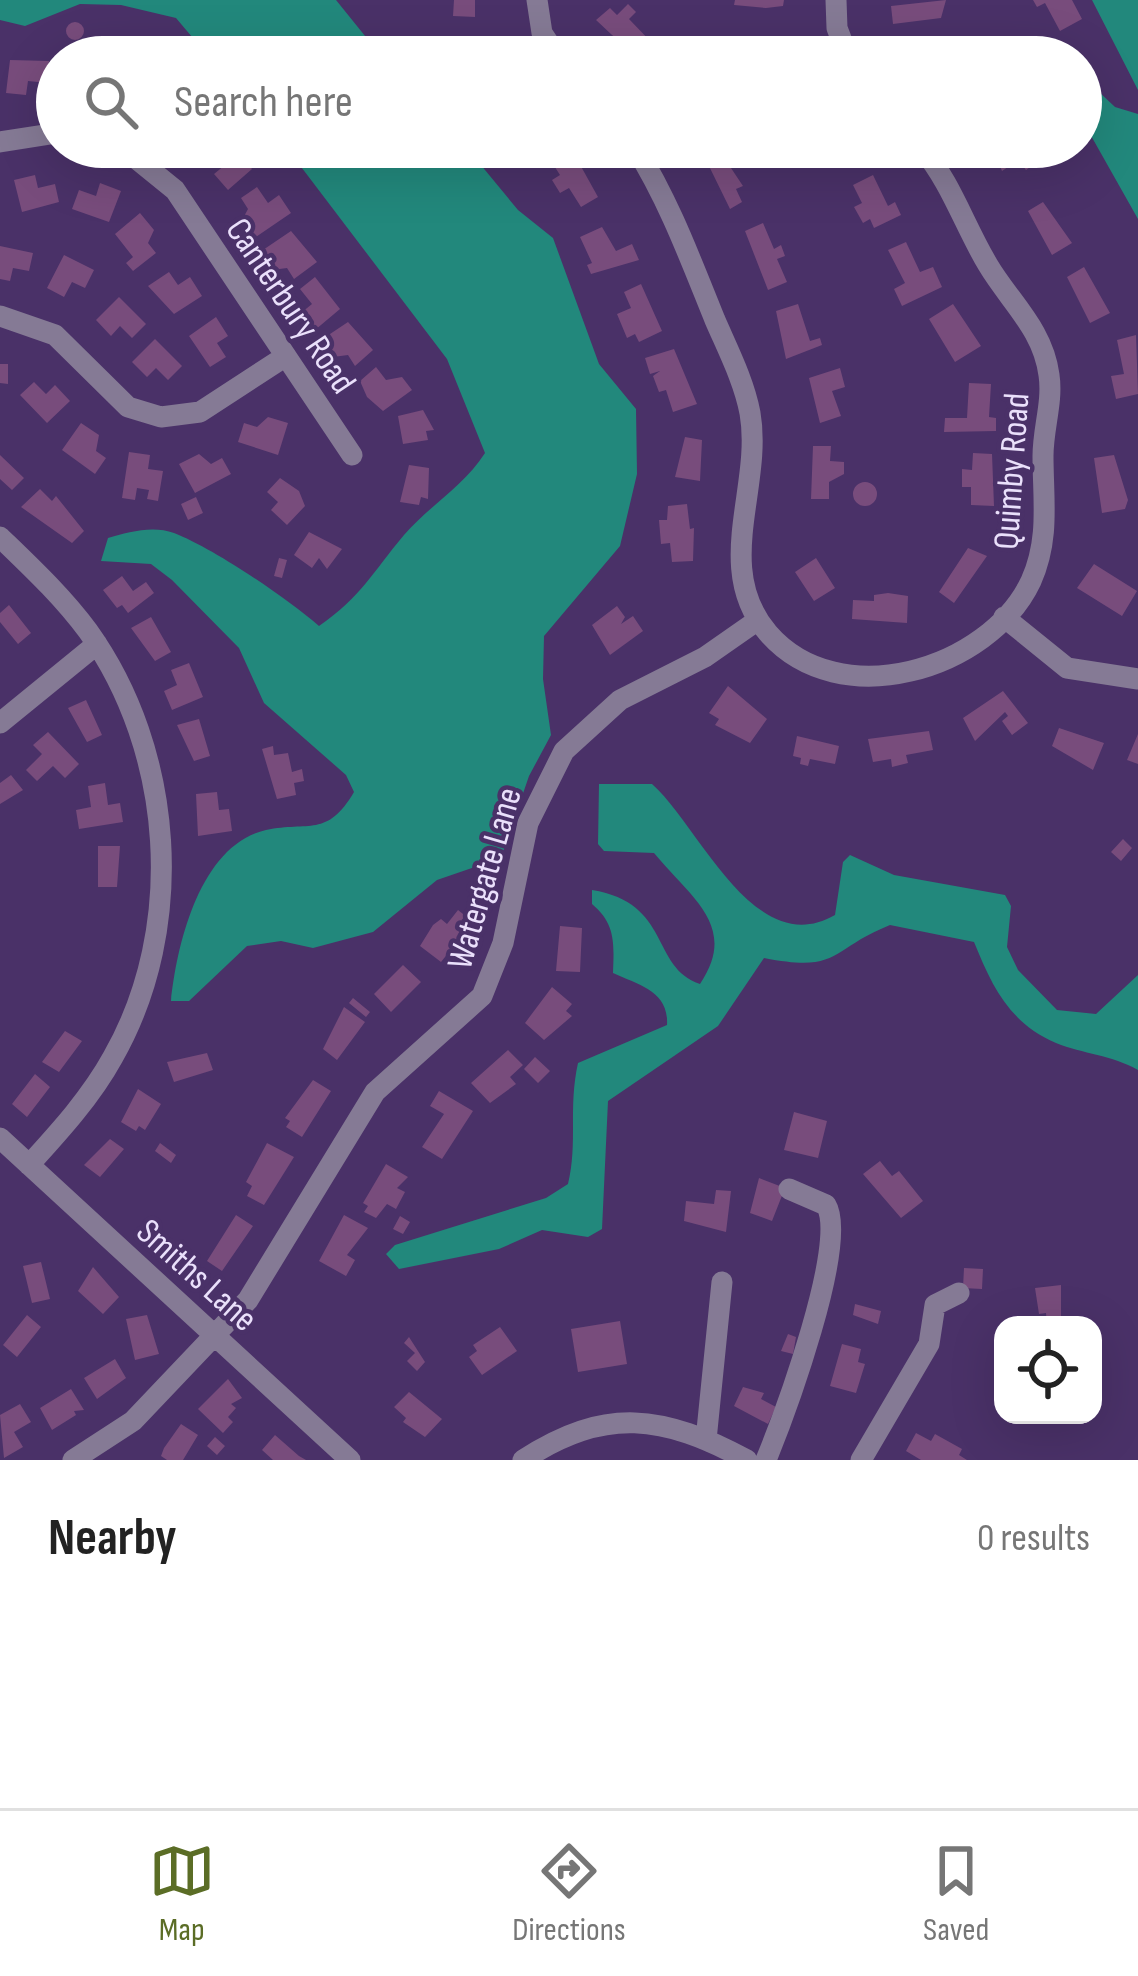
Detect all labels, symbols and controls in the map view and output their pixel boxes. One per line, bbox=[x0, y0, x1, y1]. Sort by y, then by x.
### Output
search box bbox=[36, 36, 1102, 168]
icon: search bbox=[78, 69, 144, 135]
text: Search here bbox=[174, 75, 353, 130]
street label: Canterbury Road bbox=[216, 211, 364, 402]
street label: Quimby Road bbox=[986, 391, 1039, 551]
street label: Watergate Lane bbox=[439, 783, 532, 974]
street label: Smiths Lane bbox=[127, 1211, 265, 1341]
map controls bbox=[994, 1316, 1102, 1424]
button: locate bbox=[994, 1316, 1102, 1424]
text: Nearby bbox=[48, 1508, 177, 1569]
text: 0 results bbox=[977, 1515, 1090, 1562]
tab: Map bbox=[149, 1838, 215, 1950]
tab: Directions bbox=[512, 1838, 626, 1950]
tab: Saved bbox=[923, 1838, 989, 1950]

